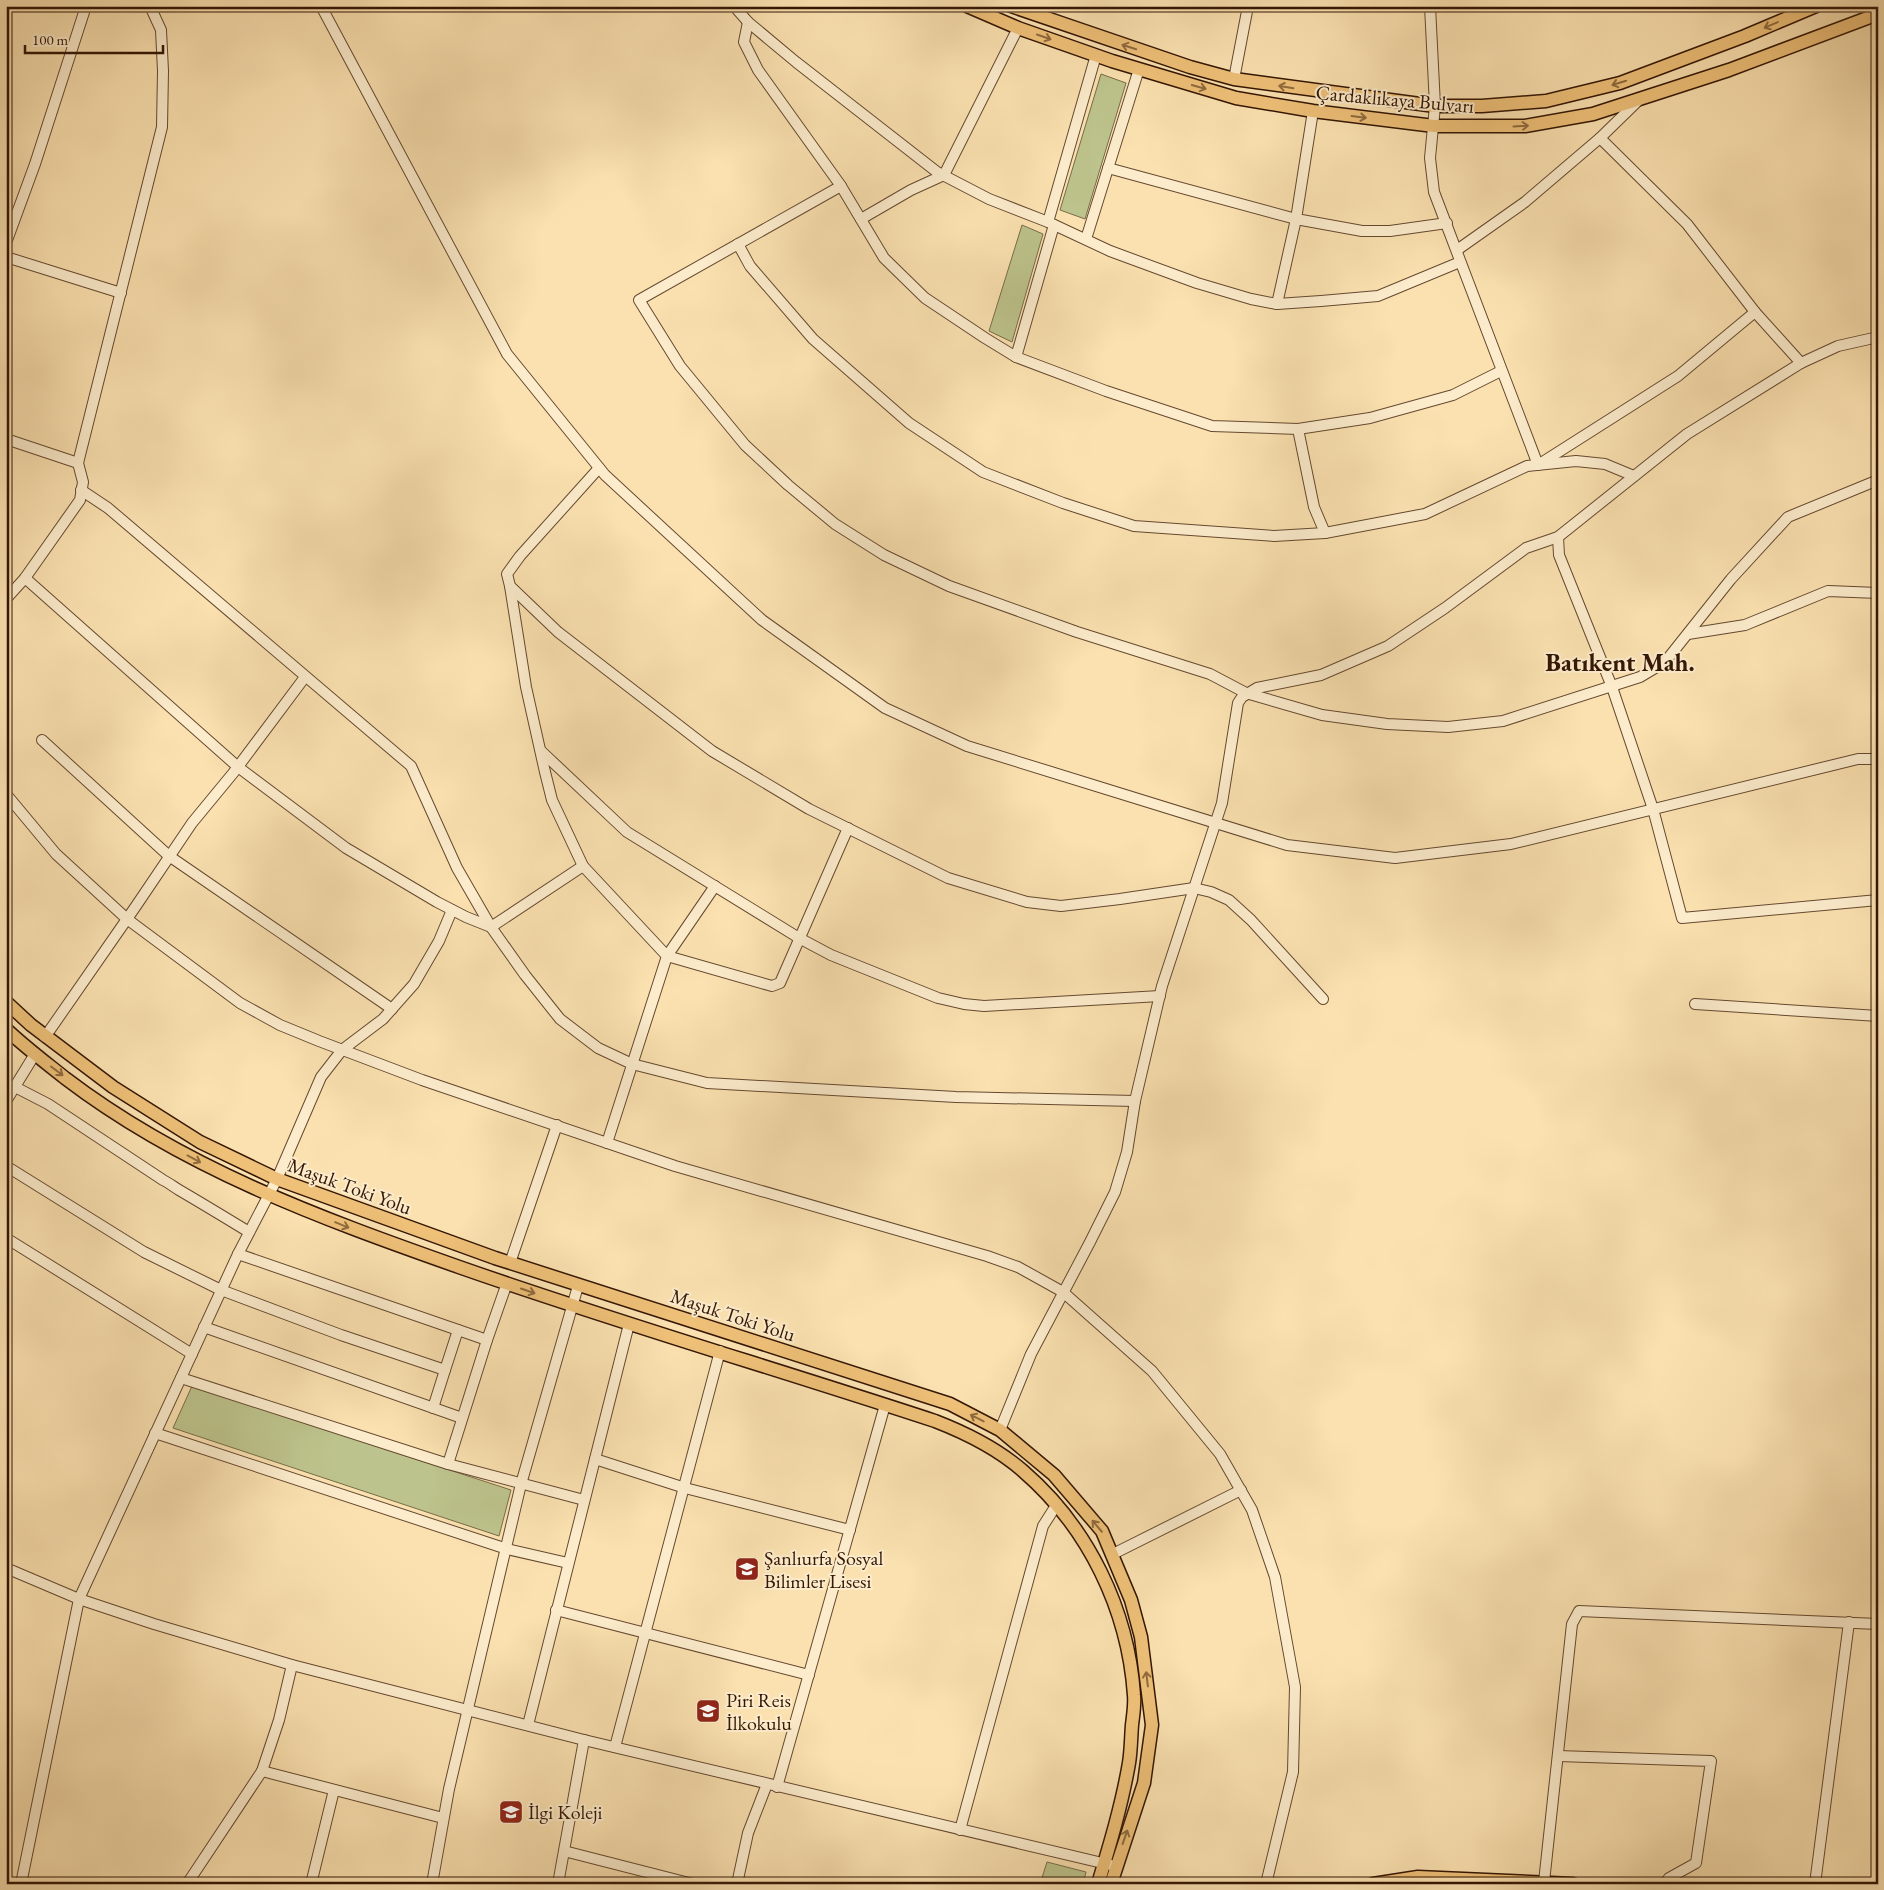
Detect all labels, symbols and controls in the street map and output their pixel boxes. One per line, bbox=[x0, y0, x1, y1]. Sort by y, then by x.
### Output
one-way arrow bbox=[1764, 21, 1779, 30]
scale bar bbox=[25, 22, 162, 54]
text: 100 m bbox=[32, 30, 69, 49]
one-way arrow bbox=[1036, 33, 1052, 43]
one-way arrow bbox=[1121, 41, 1137, 51]
one-way arrow bbox=[1612, 78, 1628, 88]
street label: Çardaklıkaya Bulvarı bbox=[1315, 79, 1475, 119]
one-way arrow bbox=[1278, 81, 1294, 91]
one-way arrow bbox=[1191, 83, 1207, 93]
one-way arrow bbox=[1350, 112, 1366, 122]
one-way arrow bbox=[1512, 121, 1528, 130]
district label: Batıkent Mah. bbox=[1545, 646, 1695, 678]
one-way arrow bbox=[50, 1066, 63, 1077]
street label: Maşuk Toki Yolu bbox=[285, 1152, 416, 1221]
one-way arrow bbox=[186, 1154, 201, 1164]
one-way arrow bbox=[334, 1221, 349, 1231]
street label: Maşuk Toki Yolu bbox=[667, 1283, 799, 1348]
one-way arrow bbox=[520, 1287, 536, 1296]
one-way arrow bbox=[970, 1413, 985, 1423]
one-way arrow bbox=[1092, 1520, 1103, 1533]
place label: Şanlıurfa Sosyal Bilimler Lisesi bbox=[764, 1545, 883, 1594]
school or university icon: Şanlıurfa Sosyal Bilimler Lisesi bbox=[734, 1556, 760, 1582]
one-way arrow bbox=[1142, 1671, 1152, 1687]
place label: Piri Reis İlkokulu bbox=[726, 1687, 792, 1736]
school or university icon: Piri Reis İlkokulu bbox=[695, 1698, 721, 1724]
school or university icon: İlgi Koleji bbox=[498, 1799, 524, 1825]
place label: İlgi Koleji bbox=[528, 1799, 603, 1825]
one-way arrow bbox=[1121, 1830, 1131, 1846]

